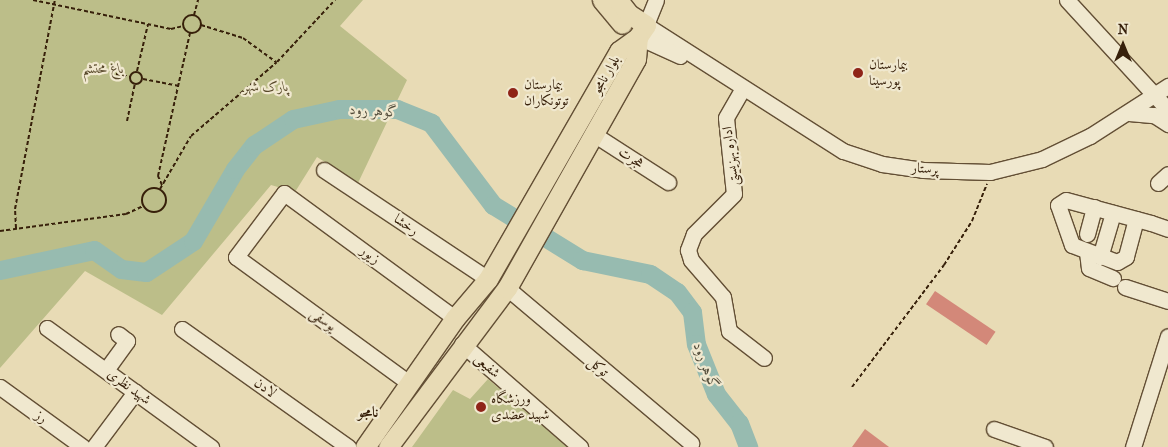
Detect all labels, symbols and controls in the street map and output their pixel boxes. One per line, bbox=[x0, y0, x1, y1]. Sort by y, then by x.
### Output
north arrow bbox=[1098, 20, 1148, 70]
text: N bbox=[1118, 21, 1128, 38]
street label: بلوار نامجو bbox=[588, 53, 624, 97]
place label: بیمارستان پورسینا bbox=[869, 57, 908, 90]
park label: باغ محتشم bbox=[82, 61, 124, 77]
marker: بیمارستان پورسینا bbox=[851, 66, 865, 80]
place label: بیمارستان توتونکاران bbox=[524, 77, 568, 110]
park label: پارک شهر bbox=[243, 79, 289, 95]
marker: بیمارستان توتونکاران bbox=[506, 86, 520, 100]
water label: گوهر رود bbox=[349, 101, 399, 121]
street label: اداره بهزیستی bbox=[719, 125, 743, 187]
street label: هجرت bbox=[615, 144, 647, 172]
street label: پرستار bbox=[911, 159, 939, 179]
street label: رخشا bbox=[391, 211, 421, 239]
street label: زیور bbox=[357, 242, 383, 268]
street label: یوسفی bbox=[307, 305, 339, 335]
water label: گوهر رود bbox=[689, 340, 723, 392]
street label: شفیعی bbox=[471, 350, 503, 382]
street label: توکل bbox=[584, 353, 612, 381]
street label: شهید نظری bbox=[104, 365, 154, 409]
street label: لادن bbox=[251, 374, 279, 402]
place label: ورزشگاه شهید عضدی bbox=[491, 391, 549, 424]
marker: ورزشگاه شهید عضدی bbox=[475, 401, 487, 413]
district label: نامجو bbox=[358, 404, 378, 422]
street label: رز bbox=[32, 407, 50, 427]

